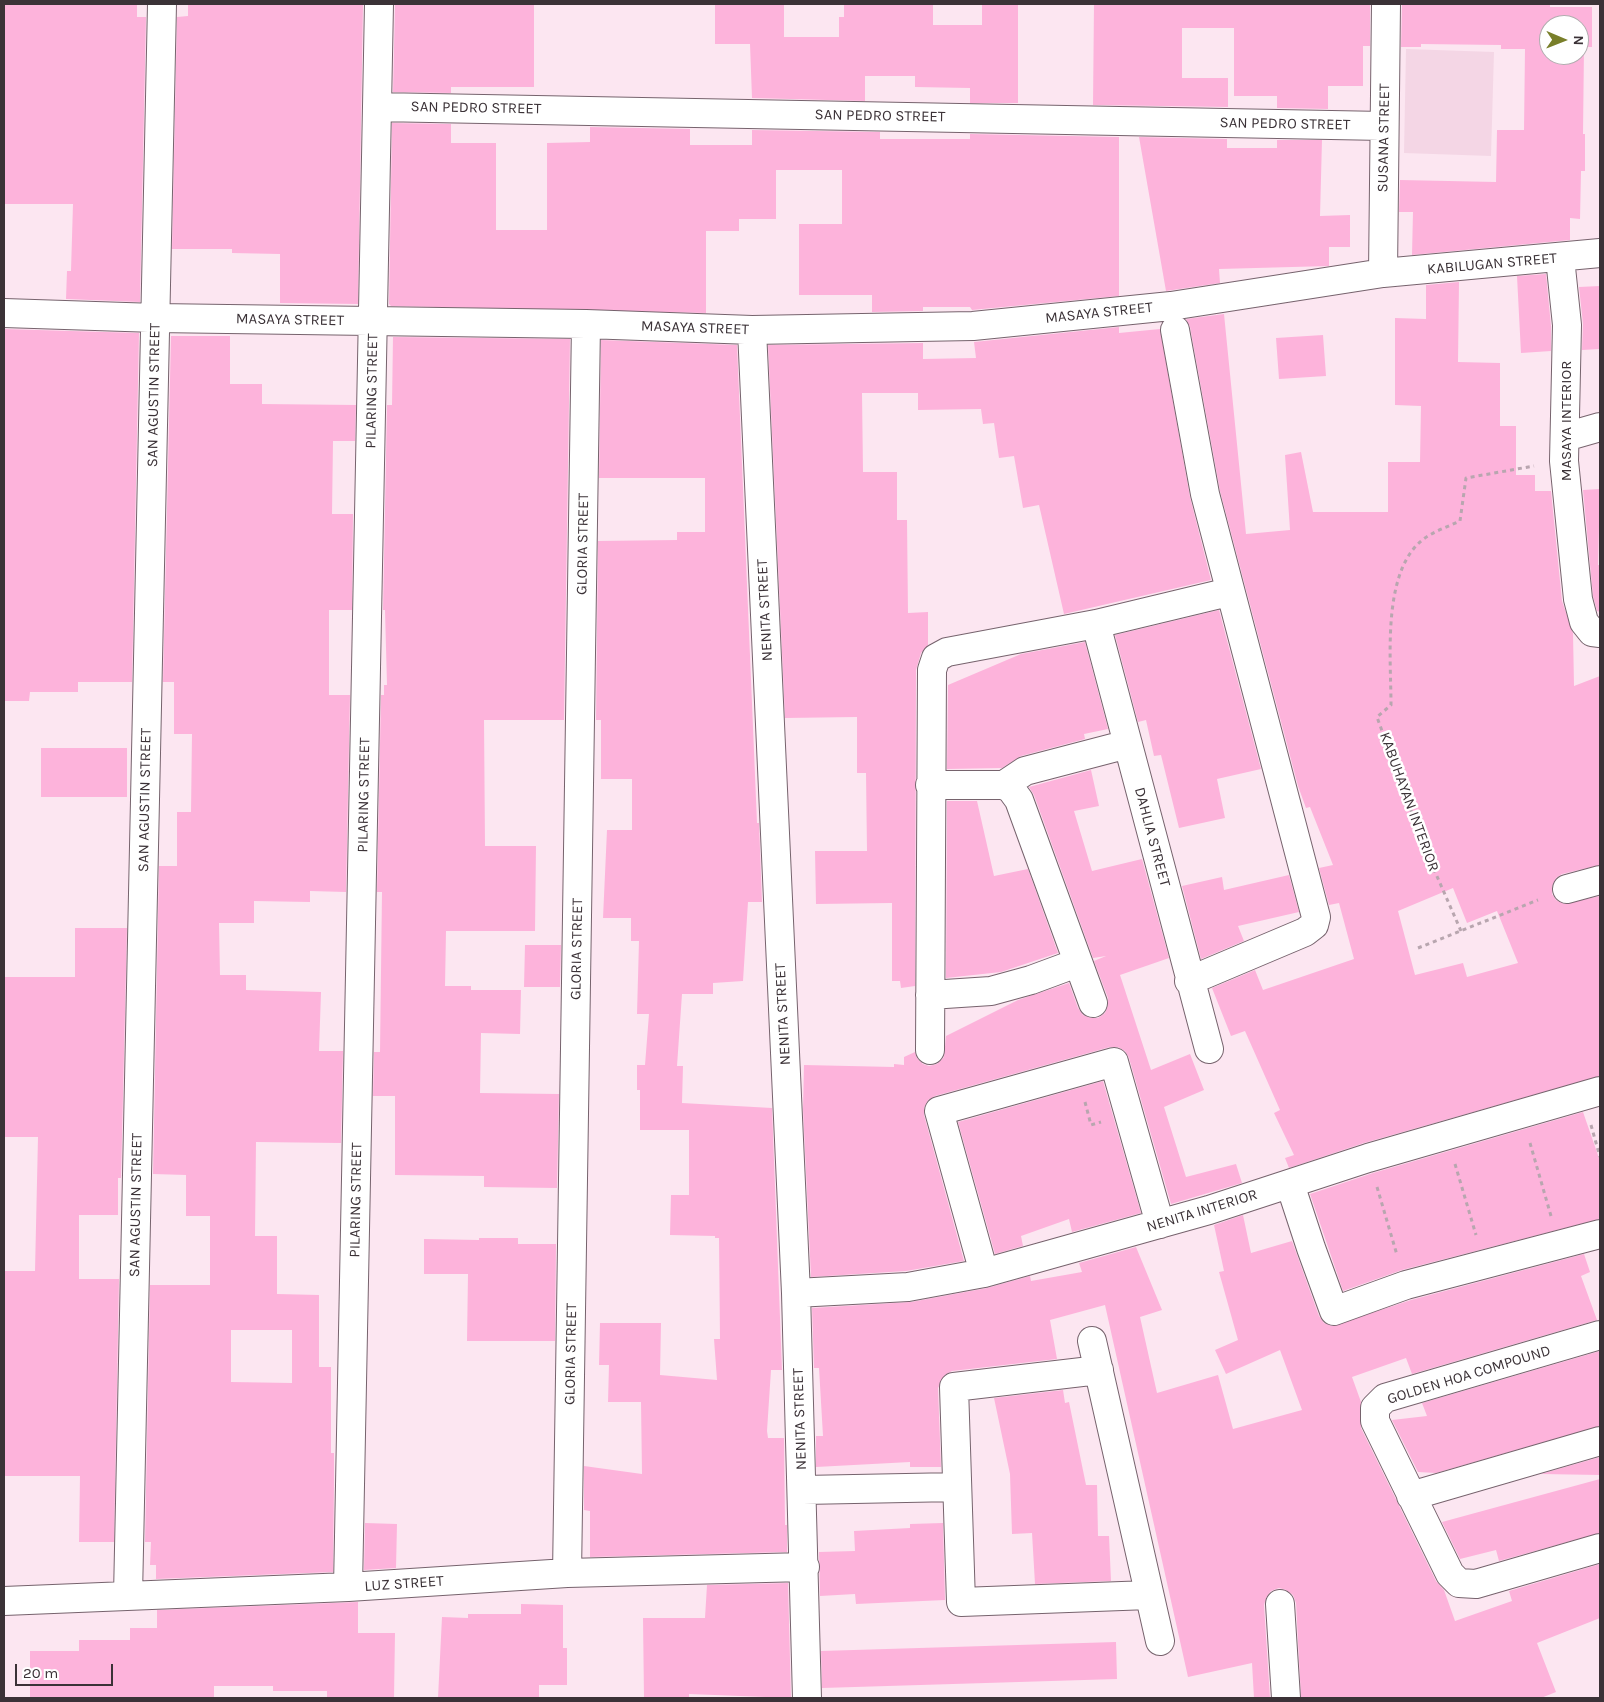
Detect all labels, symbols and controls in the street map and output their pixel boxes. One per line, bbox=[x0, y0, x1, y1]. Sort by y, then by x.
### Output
north arrow bbox=[1539, 15, 1589, 65]
text: N bbox=[1570, 35, 1587, 45]
street label: SUSANA STREET bbox=[1374, 83, 1394, 193]
street label: SAN PEDRO STREET bbox=[411, 98, 541, 118]
street label: SAN PEDRO STREET bbox=[815, 106, 945, 126]
street label: SAN PEDRO STREET bbox=[1220, 114, 1350, 134]
street label: KABILUGAN STREET bbox=[1426, 249, 1558, 279]
street label: MASAYA STREET bbox=[1044, 298, 1154, 328]
street label: MASAYA STREET bbox=[236, 310, 344, 330]
street label: MASAYA STREET bbox=[641, 317, 749, 339]
street label: SAN AGUSTIN STREET bbox=[144, 323, 164, 467]
street label: PILARING STREET bbox=[362, 333, 382, 449]
street label: MASAYA INTERIOR bbox=[1558, 361, 1576, 481]
street label: GLORIA STREET bbox=[573, 493, 593, 595]
street label: NENITA STREET bbox=[753, 558, 777, 662]
street label: SAN AGUSTIN STREET bbox=[135, 728, 155, 872]
street label: KABUHAYAN INTERIOR bbox=[1375, 730, 1443, 874]
street label: PILARING STREET bbox=[354, 737, 374, 853]
street label: DAHLIA STREET bbox=[1130, 785, 1174, 889]
street label: GLORIA STREET bbox=[567, 898, 587, 1000]
street label: NENITA STREET bbox=[771, 962, 795, 1066]
street label: SAN AGUSTIN STREET bbox=[126, 1133, 146, 1277]
street label: PILARING STREET bbox=[346, 1142, 366, 1258]
street label: NENITA INTERIOR bbox=[1144, 1186, 1260, 1236]
street label: GLORIA STREET bbox=[561, 1303, 581, 1405]
street label: GOLDEN HOA COMPOUND bbox=[1385, 1342, 1553, 1408]
street label: NENITA STREET bbox=[789, 1368, 811, 1470]
street label: LUZ STREET bbox=[364, 1572, 444, 1596]
scale bar bbox=[18, 1654, 115, 1686]
text: 20 m bbox=[23, 1664, 58, 1682]

